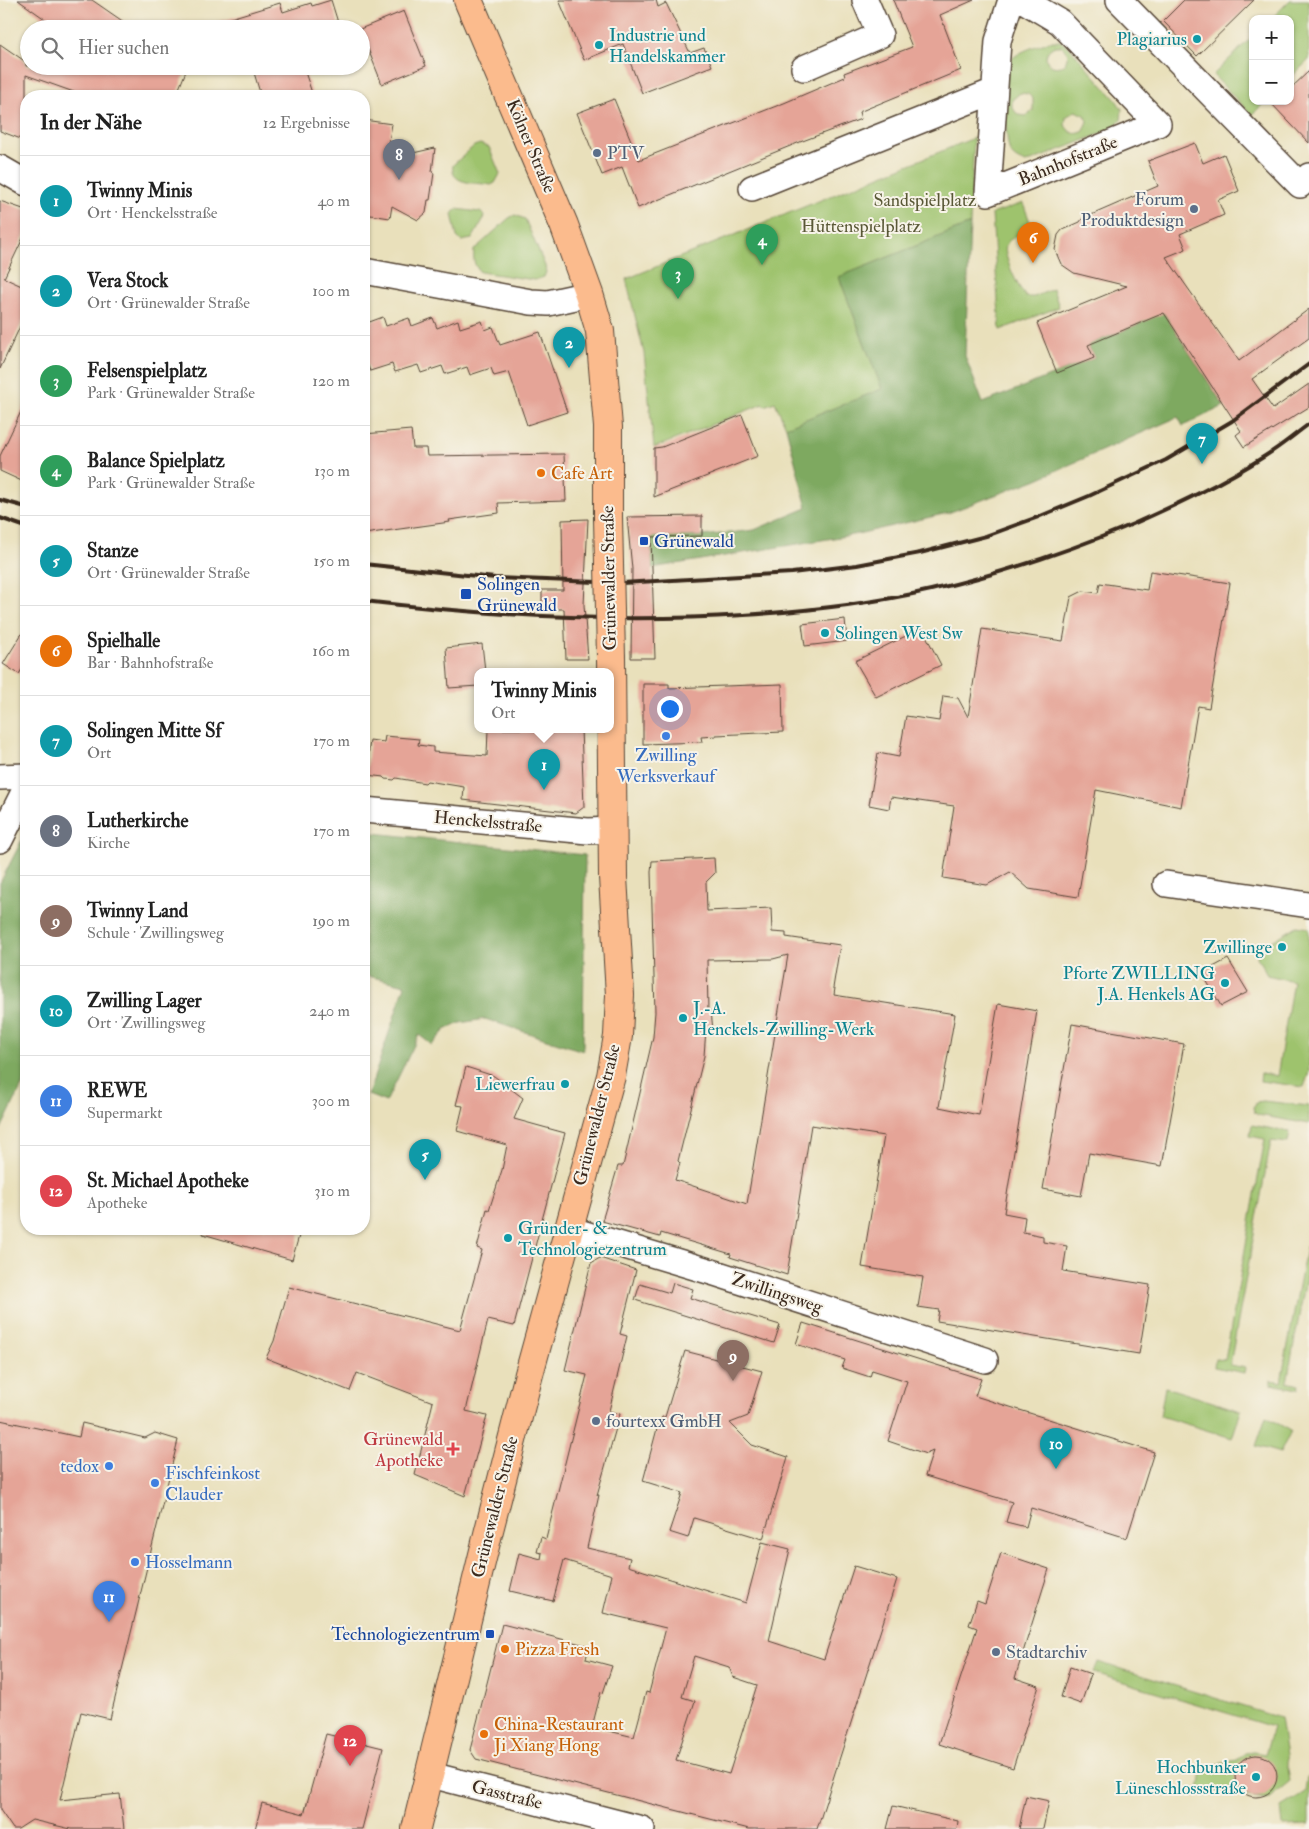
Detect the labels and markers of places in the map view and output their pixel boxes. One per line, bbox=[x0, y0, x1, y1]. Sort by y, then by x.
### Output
place label: Industrie und Handelskammer bbox=[609, 24, 726, 68]
place label: Plagiarius bbox=[1117, 28, 1187, 51]
marker: Plagiarius bbox=[1191, 33, 1203, 45]
marker: Industrie und Handelskammer bbox=[593, 39, 605, 51]
pin: 8 bbox=[383, 139, 415, 180]
place label: PTV bbox=[607, 142, 645, 165]
marker: PTV bbox=[591, 147, 603, 159]
place label: Forum Produktdesign bbox=[1080, 188, 1184, 232]
marker: Forum Produktdesign bbox=[1188, 203, 1200, 215]
pin: 6 bbox=[1017, 222, 1049, 263]
pin: 4 bbox=[746, 224, 778, 265]
pin: 3 bbox=[662, 258, 694, 299]
pin: 2 bbox=[553, 327, 585, 368]
pin: 7 bbox=[1186, 423, 1218, 464]
place label: Cafe Art bbox=[551, 462, 613, 485]
marker: Cafe Art bbox=[535, 467, 547, 479]
place label: Grünewald bbox=[654, 530, 734, 553]
marker: Grünewald bbox=[638, 535, 650, 547]
place label: Solingen Grünewald bbox=[477, 573, 557, 617]
marker: Solingen Grünewald bbox=[459, 587, 473, 601]
place label: Solingen West Sw bbox=[835, 622, 964, 645]
marker: Solingen West Sw bbox=[819, 627, 831, 639]
marker: Zwilling Werksverkauf bbox=[660, 730, 672, 742]
place label: Zwilling Werksverkauf bbox=[616, 744, 718, 788]
pin: 1 bbox=[528, 749, 560, 790]
place label: Zwillinge bbox=[1203, 936, 1272, 959]
marker: Zwillinge bbox=[1276, 941, 1288, 953]
place label: Pforte ZWILLING J.A. Henkels AG bbox=[1063, 962, 1215, 1006]
marker: Pforte ZWILLING J.A. Henkels AG bbox=[1219, 977, 1231, 989]
place label: J.-A. Henckels-Zwilling-Werk bbox=[692, 997, 875, 1041]
marker: J.-A. Henckels-Zwilling-Werk bbox=[677, 1012, 689, 1024]
place label: Liewerfrau bbox=[475, 1073, 555, 1096]
marker: Liewerfrau bbox=[559, 1078, 571, 1090]
pin: 5 bbox=[409, 1139, 441, 1180]
place label: Gründer- & Technologiezentrum bbox=[518, 1217, 667, 1261]
marker: Gründer- & Technologiezentrum bbox=[502, 1232, 514, 1244]
pin: 9 bbox=[717, 1340, 749, 1381]
place label: fourtexx GmbH bbox=[606, 1410, 722, 1433]
marker: fourtexx GmbH bbox=[590, 1415, 602, 1427]
place label: Grünewald Apotheke bbox=[363, 1428, 443, 1472]
pin: 10 bbox=[1040, 1428, 1072, 1469]
marker: Grünewald Apotheke bbox=[447, 1443, 459, 1455]
place label: tedox bbox=[60, 1455, 99, 1478]
marker: tedox bbox=[103, 1460, 115, 1472]
place label: Fischfeinkost Clauder bbox=[165, 1462, 260, 1506]
marker: Fischfeinkost Clauder bbox=[149, 1477, 161, 1489]
place label: Hosselmann bbox=[145, 1551, 233, 1574]
marker: Hosselmann bbox=[129, 1556, 141, 1568]
pin: 11 bbox=[93, 1581, 125, 1622]
place label: Technologiezentrum bbox=[331, 1623, 480, 1646]
marker: Technologiezentrum bbox=[484, 1628, 496, 1640]
place label: Pizza Fresh bbox=[515, 1638, 600, 1661]
place label: Stadtarchiv bbox=[1006, 1641, 1087, 1664]
marker: Pizza Fresh bbox=[499, 1643, 511, 1655]
marker: Stadtarchiv bbox=[990, 1646, 1002, 1658]
place label: China-Restaurant Ji Xiang Hong bbox=[493, 1713, 624, 1757]
pin: 12 bbox=[334, 1725, 366, 1766]
marker: China-Restaurant Ji Xiang Hong bbox=[478, 1728, 490, 1740]
place label: Hochbunker Lüneschlossstraße bbox=[1115, 1756, 1246, 1800]
marker: Hochbunker Lüneschlossstraße bbox=[1250, 1771, 1262, 1783]

